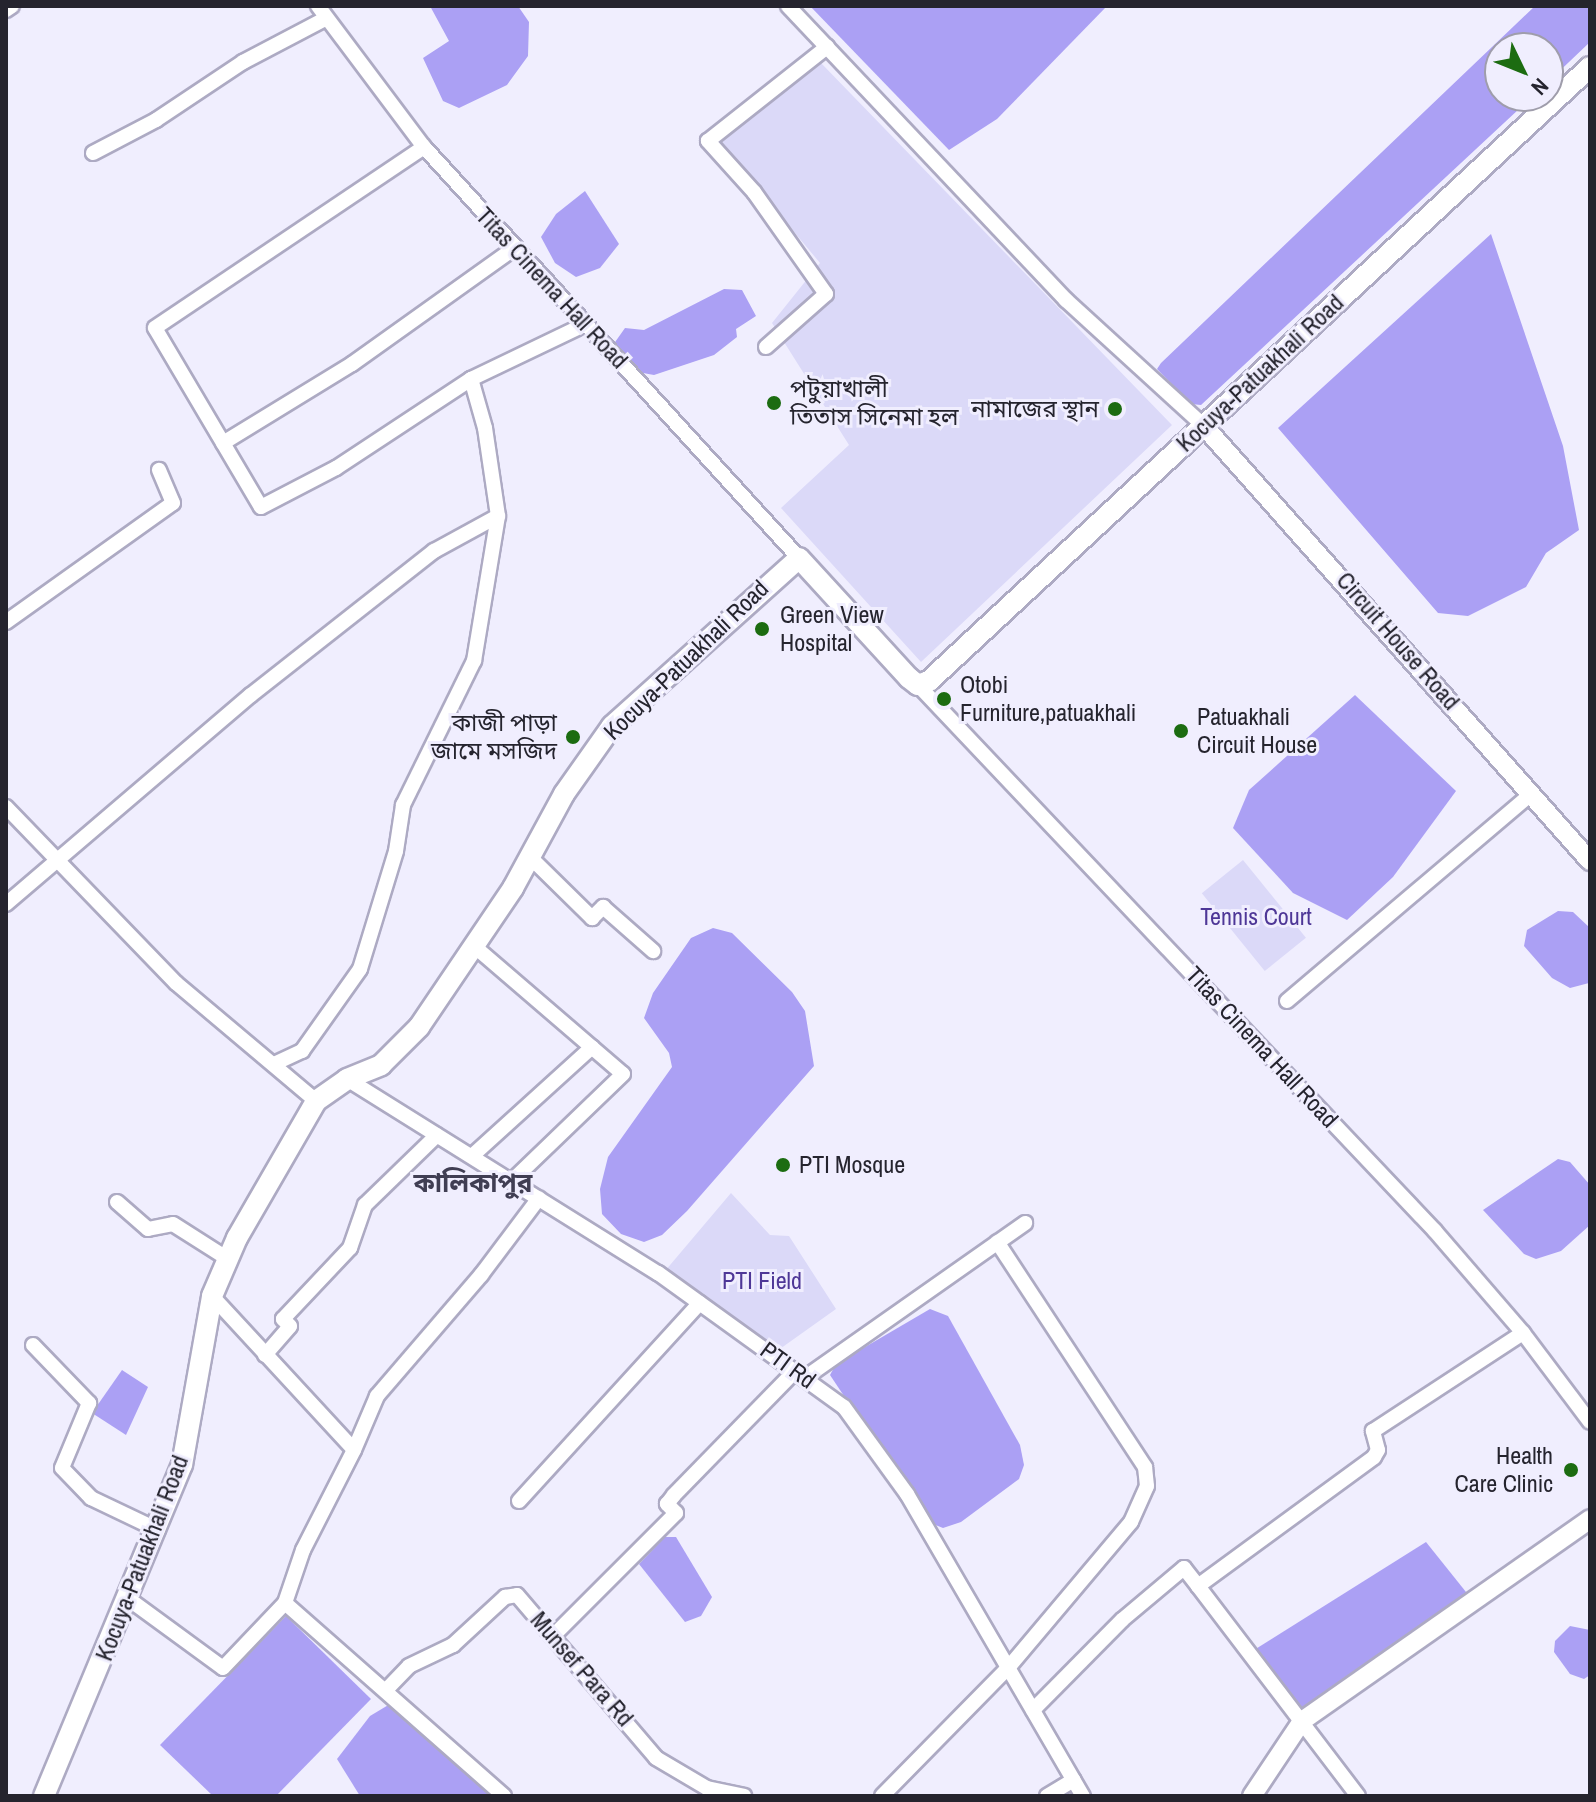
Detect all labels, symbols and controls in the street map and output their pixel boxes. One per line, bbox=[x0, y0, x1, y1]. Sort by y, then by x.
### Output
north arrow bbox=[1484, 32, 1564, 112]
text: N bbox=[1525, 72, 1556, 102]
street label: Titas Cinema Hall Road bbox=[470, 202, 634, 374]
street label: Kocuya-Patuakhali Road bbox=[1171, 288, 1349, 458]
place label: পটুয়াখালী তিতাস সিনেমা হল bbox=[790, 375, 958, 431]
marker: পটুয়াখালী তিতাস সিনেমা হল bbox=[765, 394, 783, 412]
place label: নামাজের স্থান bbox=[971, 395, 1099, 423]
marker: নামাজের স্থান bbox=[1106, 400, 1124, 418]
street label: Circuit House Road bbox=[1330, 566, 1466, 716]
street label: Kocuya-Patuakhali Road bbox=[598, 574, 774, 746]
place label: Green View Hospital bbox=[780, 601, 884, 657]
marker: Green View Hospital bbox=[751, 618, 773, 640]
place label: Otobi Furniture,patuakhali bbox=[960, 671, 1136, 727]
marker: Otobi Furniture,patuakhali bbox=[935, 690, 953, 708]
place label: Patuakhali Circuit House bbox=[1197, 703, 1317, 759]
place label: কাজী পাড়া জামে মসজিদ bbox=[431, 709, 557, 765]
marker: Patuakhali Circuit House bbox=[1172, 722, 1190, 740]
marker: কাজী পাড়া জামে মসজিদ bbox=[564, 728, 582, 746]
park label: Tennis Court bbox=[1200, 903, 1312, 931]
street label: Titas Cinema Hall Road bbox=[1180, 961, 1344, 1133]
place label: PTI Mosque bbox=[799, 1151, 905, 1179]
marker: PTI Mosque bbox=[774, 1156, 792, 1174]
district label: কালিকাপুর bbox=[414, 1167, 532, 1199]
park label: PTI Field bbox=[722, 1267, 802, 1295]
street label: PTI Rd bbox=[755, 1335, 821, 1395]
place label: Health Care Clinic bbox=[1455, 1442, 1553, 1498]
street label: Kocuya-Patuakhali Road bbox=[90, 1451, 194, 1665]
marker: Health Care Clinic bbox=[1560, 1459, 1582, 1481]
street label: Munsef Para Rd bbox=[524, 1606, 640, 1732]

